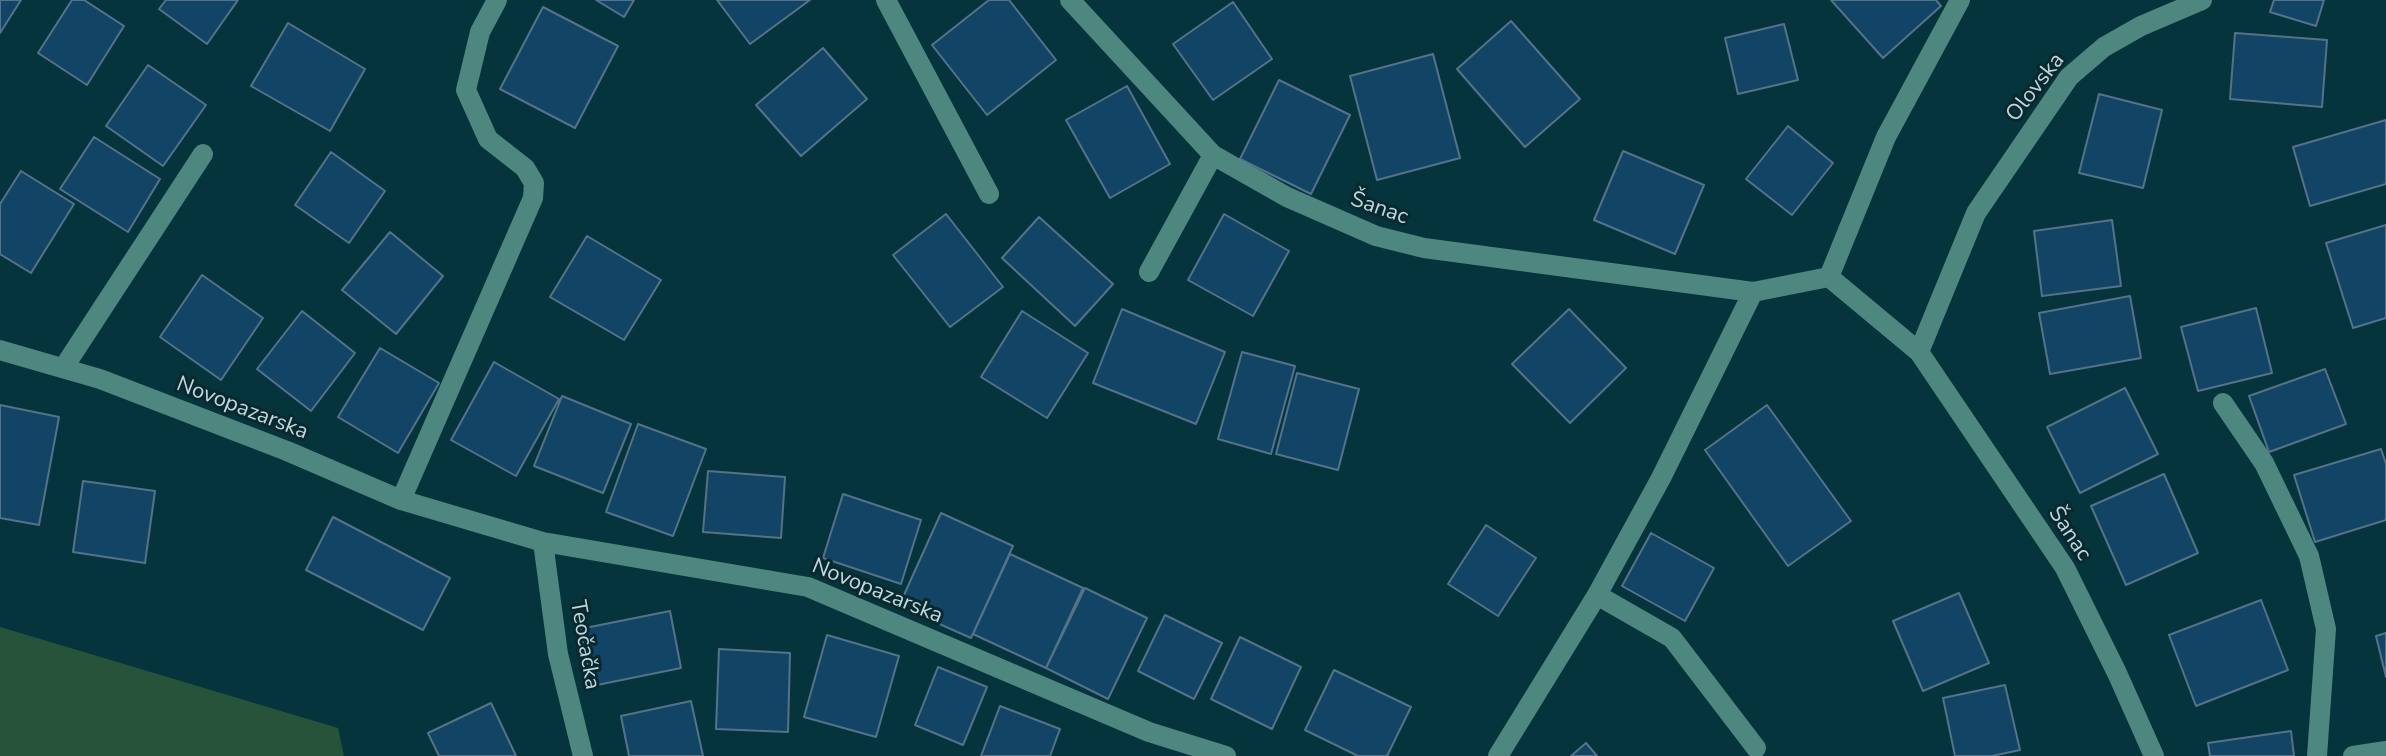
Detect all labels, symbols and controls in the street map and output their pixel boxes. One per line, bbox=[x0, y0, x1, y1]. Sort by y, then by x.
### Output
street label: Olovska bbox=[2001, 49, 2071, 127]
street label: Šanac bbox=[1347, 187, 1411, 231]
street label: Novopazarska bbox=[172, 372, 312, 446]
street label: Šanac bbox=[2042, 502, 2096, 566]
street label: Novopazarska bbox=[808, 554, 946, 630]
street label: Teočačka bbox=[563, 598, 605, 692]

